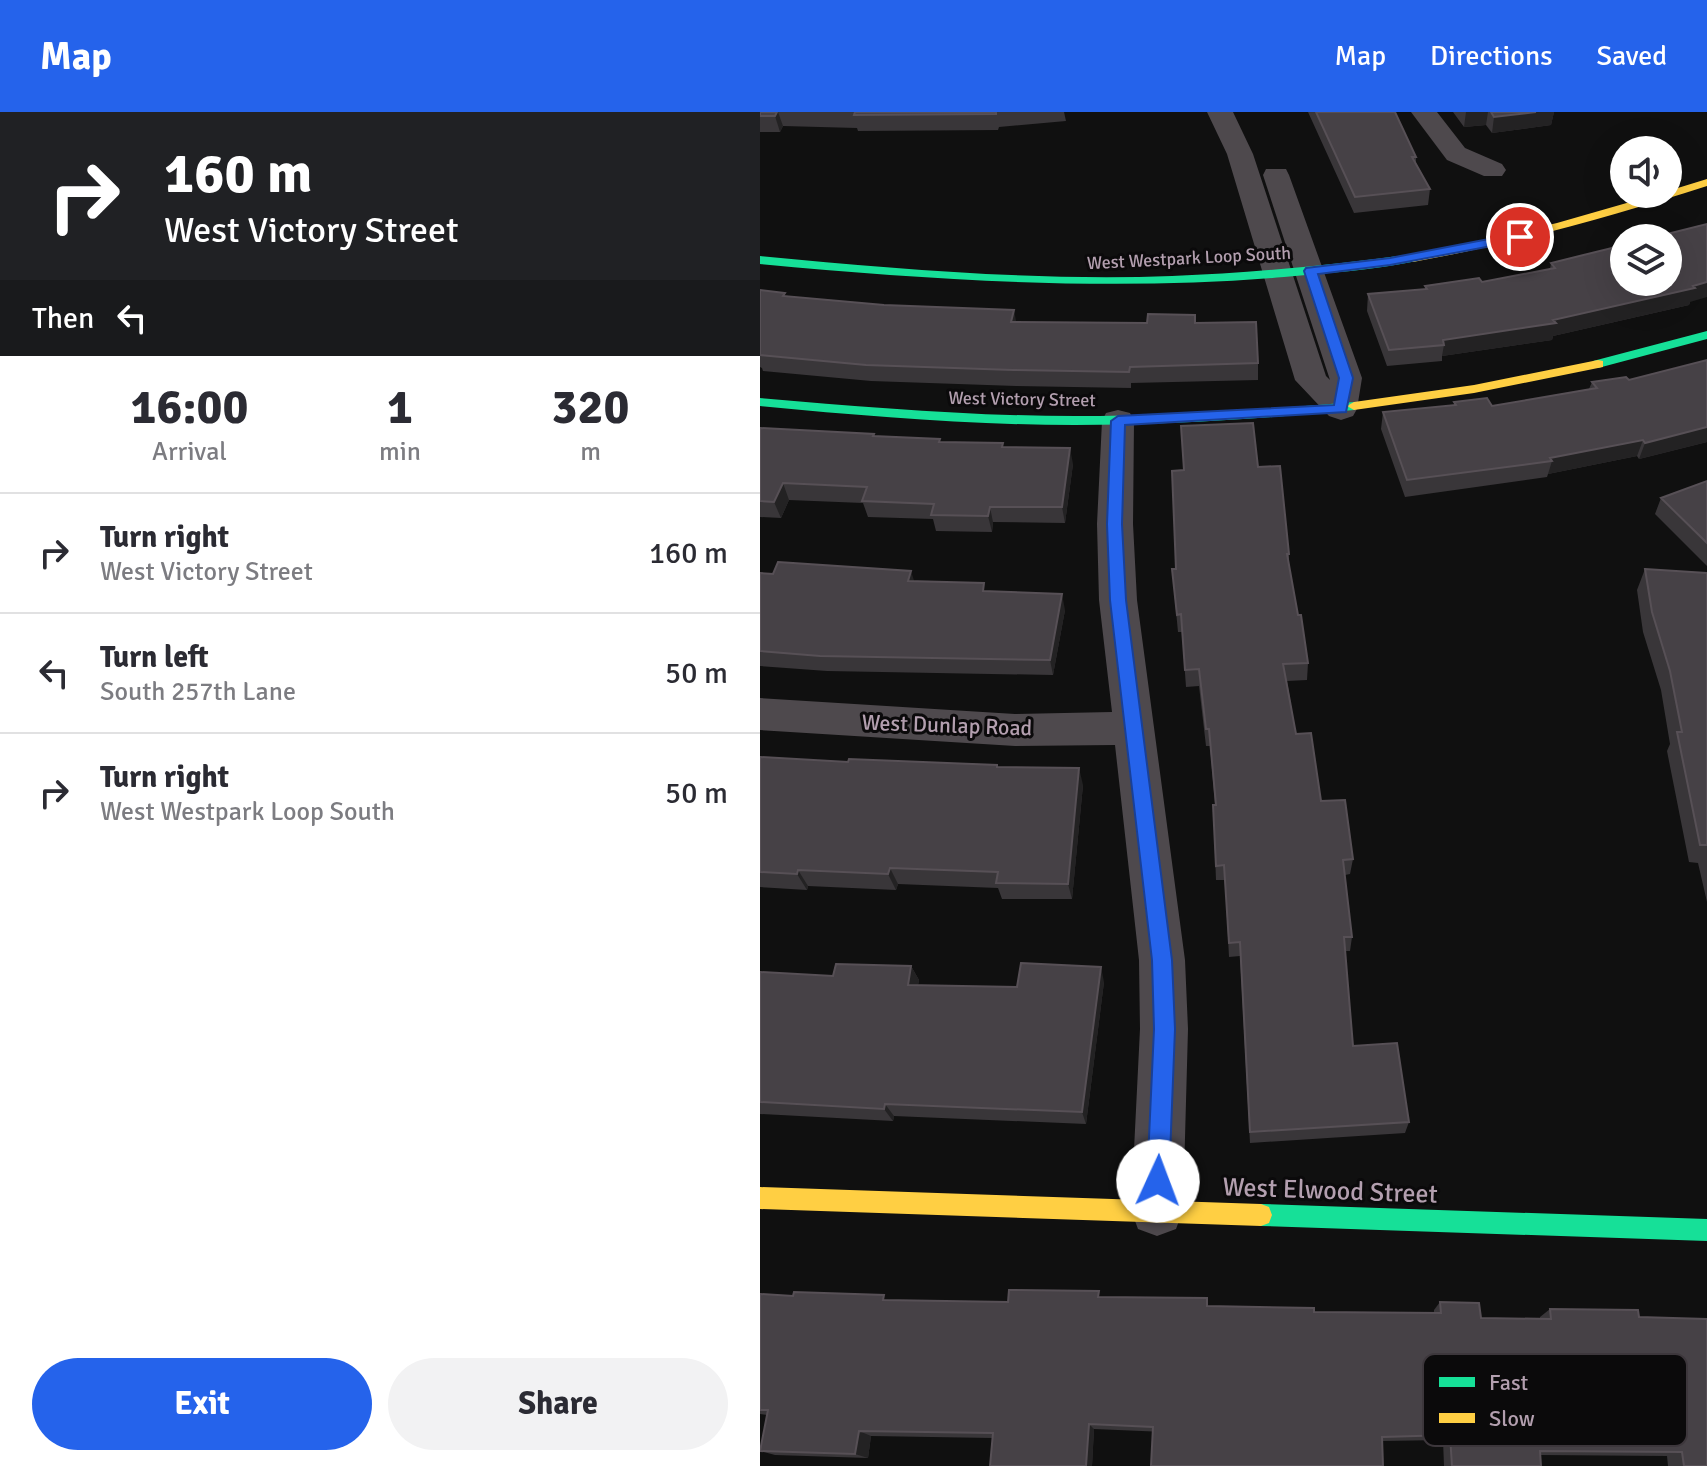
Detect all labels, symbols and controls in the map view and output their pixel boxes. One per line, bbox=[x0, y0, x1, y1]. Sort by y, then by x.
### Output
text: Map bbox=[40, 33, 112, 80]
text: Map bbox=[1334, 39, 1386, 73]
text: Directions bbox=[1430, 39, 1552, 73]
text: Saved bbox=[1596, 39, 1667, 73]
map controls bbox=[1610, 136, 1682, 296]
button: sound bbox=[1610, 136, 1682, 208]
text: 160 m bbox=[164, 139, 312, 208]
icon: right bbox=[32, 144, 136, 248]
pin bbox=[1486, 203, 1554, 271]
text: West Victory Street bbox=[164, 208, 459, 253]
icon: arrive bbox=[1498, 215, 1542, 259]
button: layers bbox=[1610, 224, 1682, 296]
street label: West Westpark Loop South bbox=[1086, 242, 1292, 274]
icon: left bbox=[110, 296, 154, 340]
text: Then bbox=[32, 300, 94, 337]
text: 16:00 bbox=[131, 378, 248, 437]
text: 1 bbox=[387, 378, 413, 437]
text: 320 bbox=[552, 378, 629, 437]
street label: West Victory Street bbox=[948, 387, 1096, 411]
text: Arrival bbox=[152, 436, 227, 468]
text: min bbox=[379, 436, 421, 468]
text: m bbox=[580, 436, 601, 468]
text: Turn right bbox=[100, 519, 229, 556]
icon: right bbox=[32, 531, 76, 575]
text: 160 m bbox=[649, 535, 728, 572]
text: West Victory Street bbox=[100, 556, 313, 588]
text: Turn left bbox=[100, 639, 209, 676]
icon: left bbox=[32, 651, 76, 695]
text: 50 m bbox=[665, 655, 728, 692]
text: South 257th Lane bbox=[100, 676, 296, 708]
street label: West Dunlap Road bbox=[861, 709, 1033, 741]
text: Turn right bbox=[100, 759, 229, 796]
icon: right bbox=[32, 771, 76, 815]
text: 50 m bbox=[665, 775, 728, 812]
text: West Westpark Loop South bbox=[100, 796, 395, 828]
position arrow bbox=[1116, 1139, 1200, 1223]
street label: West Elwood Street bbox=[1222, 1171, 1438, 1211]
legend bbox=[1423, 1354, 1687, 1446]
button: Exit bbox=[32, 1358, 372, 1450]
button: Share bbox=[388, 1358, 728, 1450]
text: Fast bbox=[1489, 1369, 1529, 1396]
text: Slow bbox=[1489, 1405, 1535, 1432]

